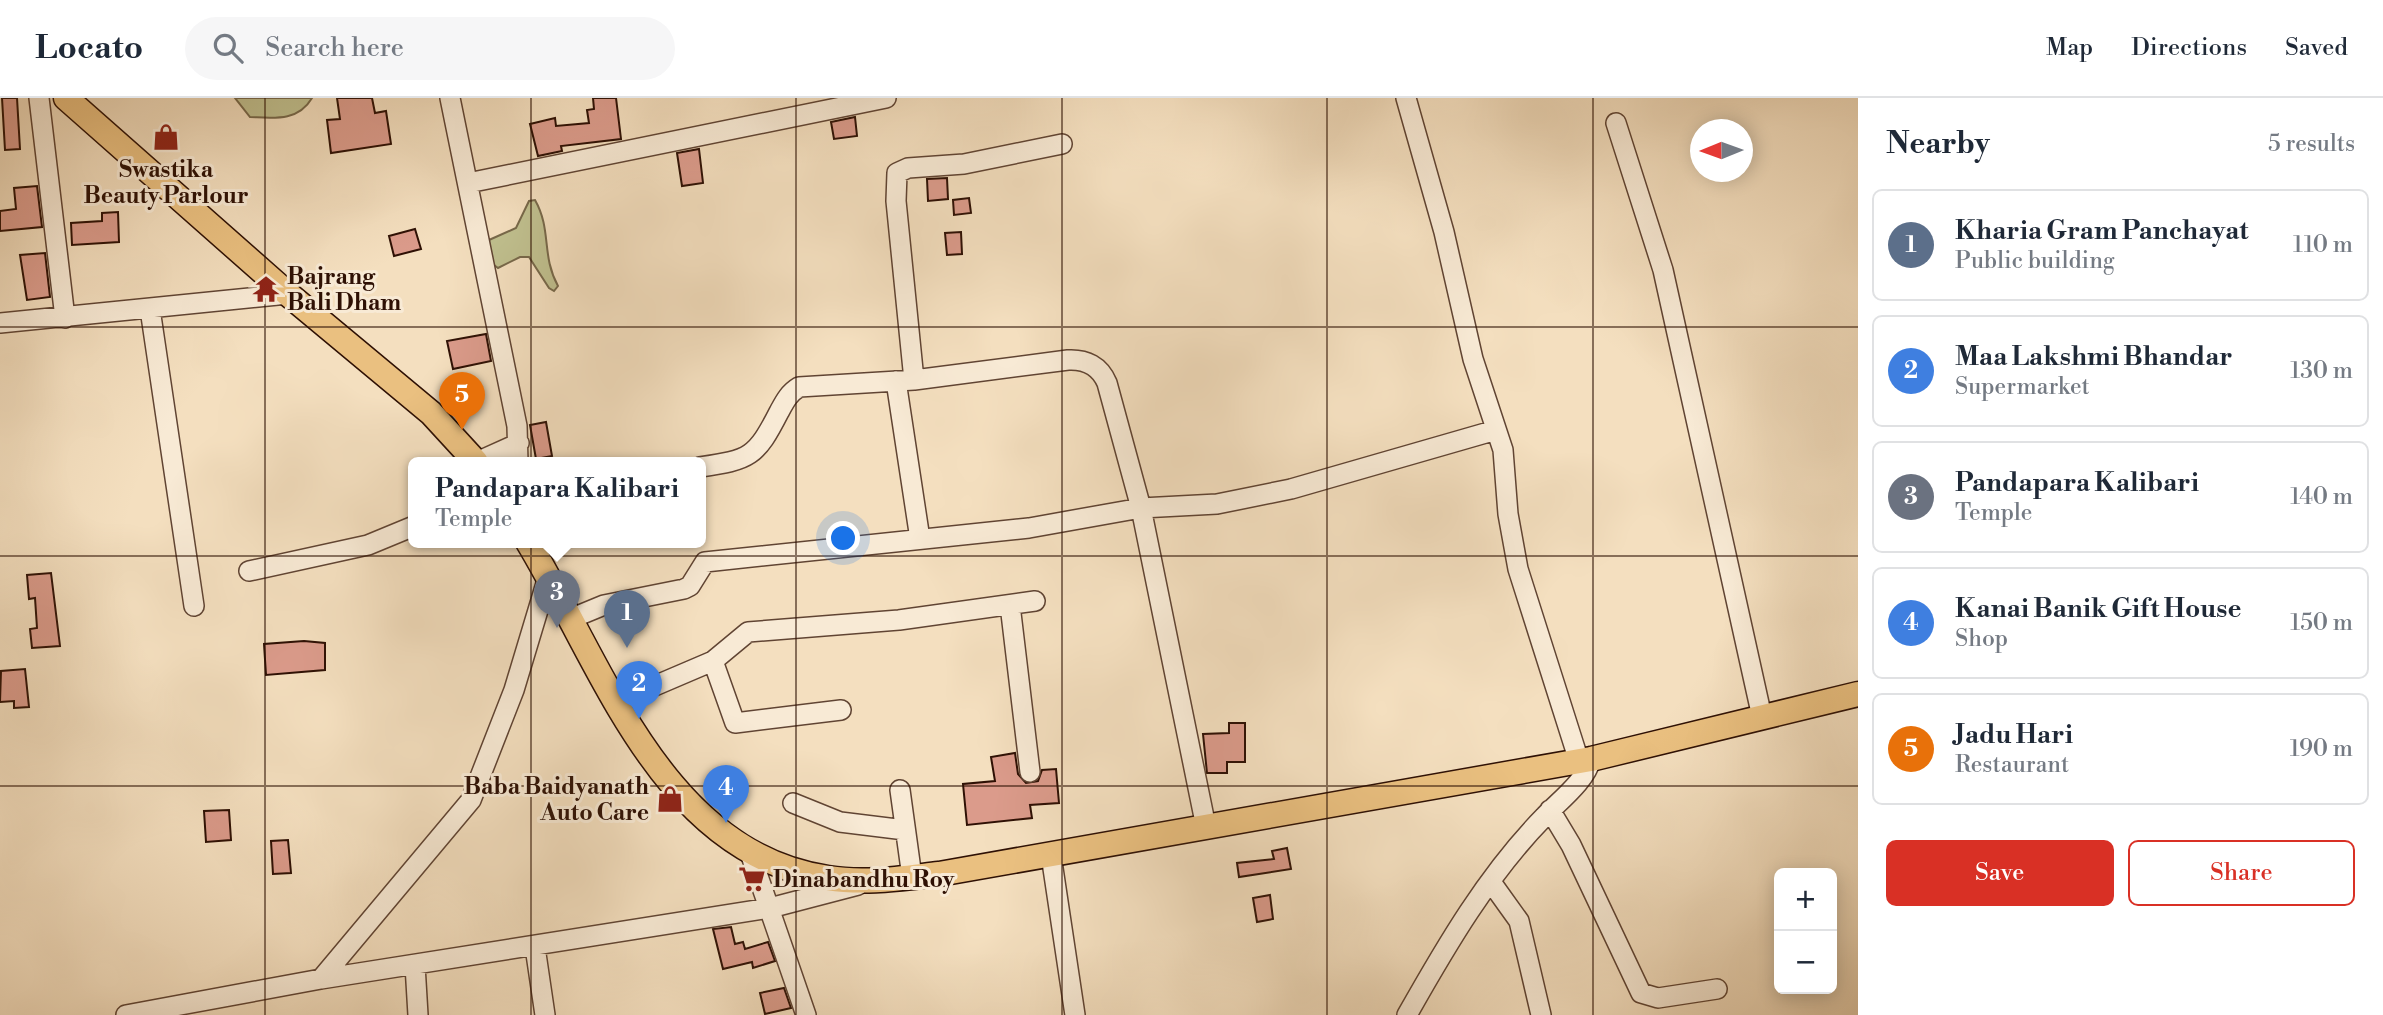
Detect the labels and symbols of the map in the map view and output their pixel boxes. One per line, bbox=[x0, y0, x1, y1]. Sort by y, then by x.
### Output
north arrow bbox=[1690, 119, 1753, 182]
shop icon: Swastika Beauty Parlour bbox=[151, 122, 181, 152]
place label: Swastika Beauty Parlour bbox=[83, 156, 249, 210]
place label: Bajrang Bali Dham bbox=[287, 263, 401, 317]
temple icon: Bajrang Bali Dham bbox=[251, 274, 281, 304]
pin: 5 bbox=[439, 372, 485, 430]
your location bbox=[826, 521, 860, 555]
pin: 3 bbox=[534, 570, 580, 628]
pin: 1 bbox=[604, 590, 650, 648]
pin: 2 bbox=[616, 661, 662, 719]
pin: 4 bbox=[703, 765, 749, 823]
place label: Baba Baidyanath Auto Care bbox=[464, 773, 649, 827]
shop icon: Baba Baidyanath Auto Care bbox=[655, 784, 685, 814]
supermarket icon: Dinabandhu Roy bbox=[737, 864, 767, 894]
place label: Dinabandhu Roy bbox=[773, 866, 955, 894]

